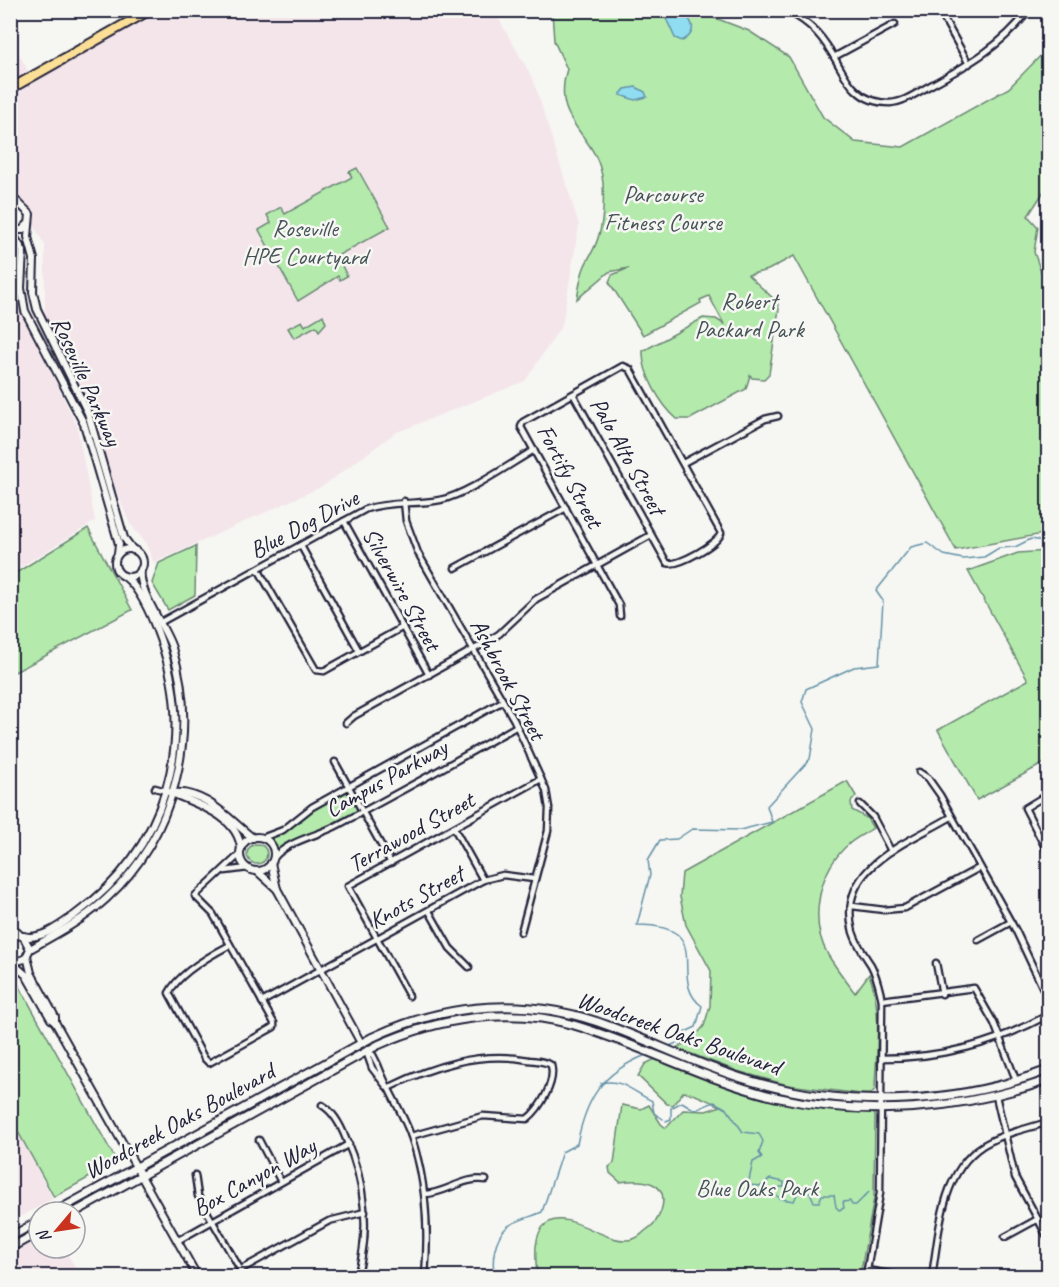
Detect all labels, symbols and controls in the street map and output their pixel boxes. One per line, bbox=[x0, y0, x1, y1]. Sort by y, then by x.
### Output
park label: Parcourse Fitness Course bbox=[604, 179, 724, 237]
park label: Roseville HPE Courtyard bbox=[243, 213, 371, 271]
park label: Robert Packard Park bbox=[695, 286, 806, 344]
street label: Roseville Parkway bbox=[45, 312, 130, 452]
street label: Palo Alto Street bbox=[583, 392, 674, 523]
street label: Fortify Street bbox=[530, 419, 611, 535]
street label: Blue Dog Drive bbox=[244, 482, 365, 565]
street label: Silverwire Street bbox=[356, 522, 449, 658]
street label: Ashbrook Street bbox=[463, 613, 553, 747]
street label: Campus Parkway bbox=[320, 731, 454, 824]
street label: Terrawood Street bbox=[343, 784, 481, 879]
street label: Knots Street bbox=[363, 857, 471, 935]
street label: Woodcreek Oaks Boulevard bbox=[573, 984, 788, 1083]
street label: Woodcreek Oaks Boulevard bbox=[79, 1055, 283, 1186]
street label: Box Canyon Way bbox=[187, 1130, 322, 1223]
park label: Blue Oaks Park bbox=[696, 1173, 820, 1203]
north arrow bbox=[27, 1200, 87, 1260]
text: N bbox=[32, 1225, 56, 1246]

